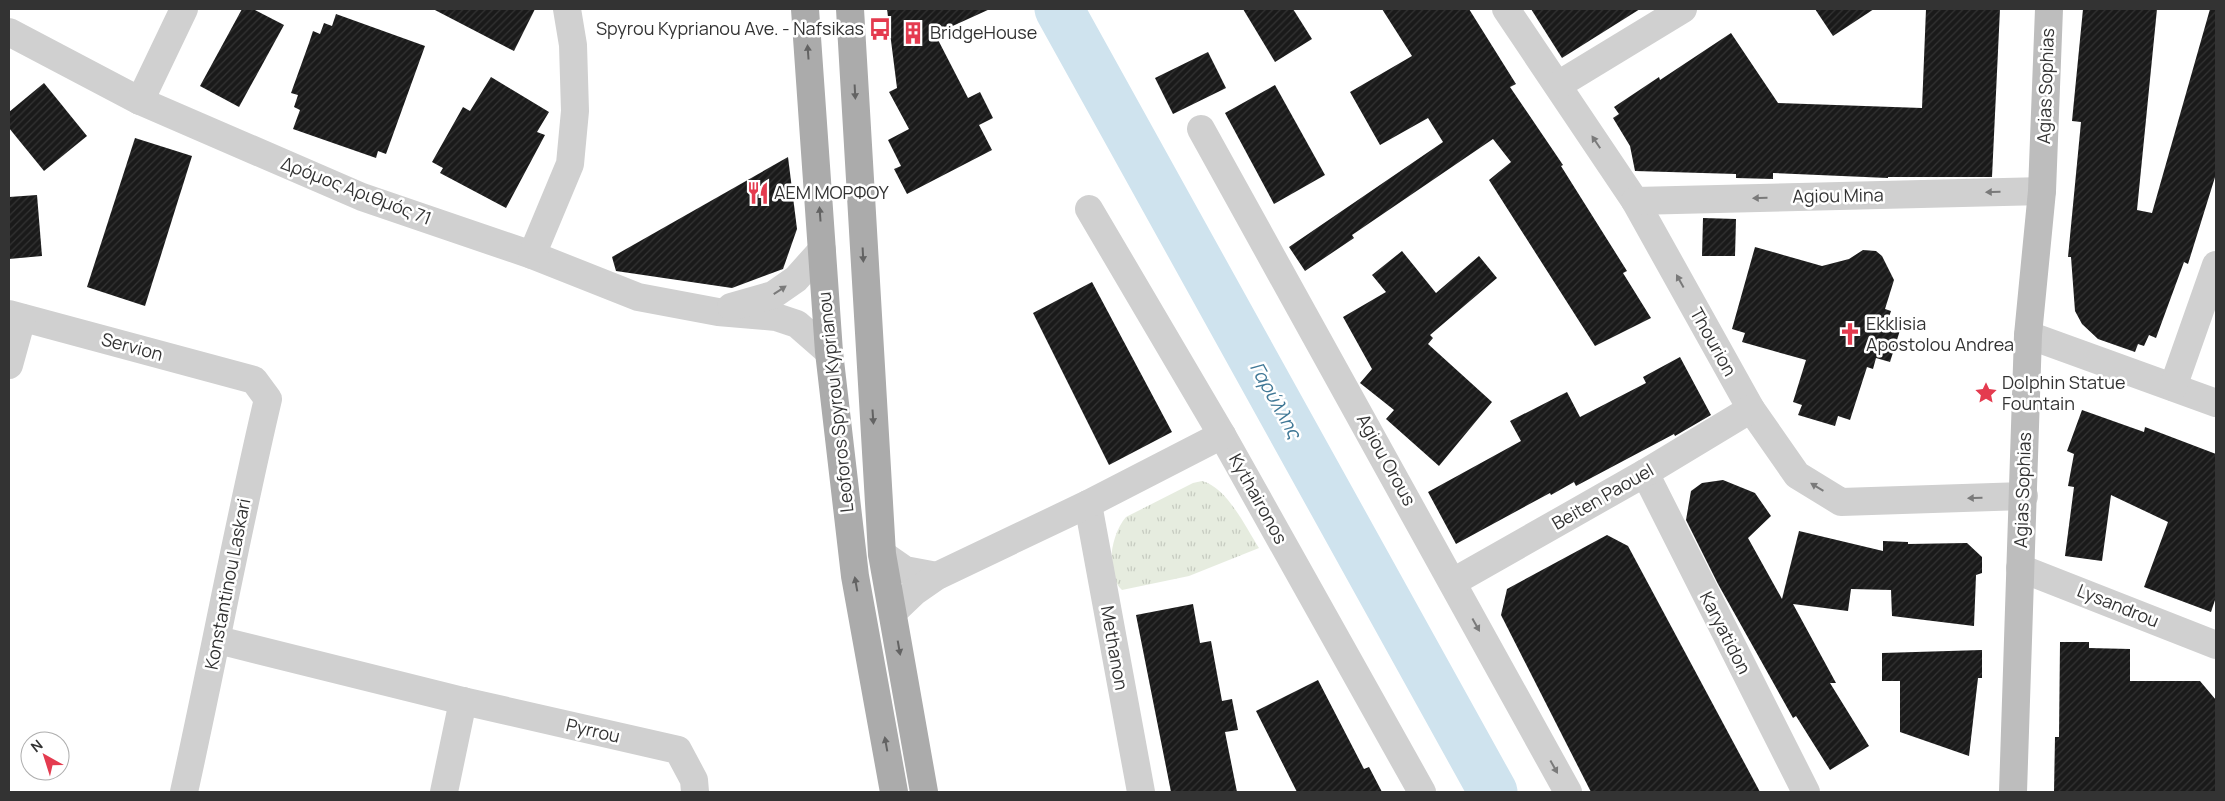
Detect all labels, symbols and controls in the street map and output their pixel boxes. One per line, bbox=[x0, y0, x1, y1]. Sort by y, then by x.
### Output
place label: Spyrou Kyprianou Ave. - Nafsikas bbox=[596, 16, 864, 40]
bus stop icon: Spyrou Kyprianou Ave. - Nafsikas bbox=[867, 16, 893, 42]
building icon: BridgeHouse bbox=[900, 20, 926, 46]
place label: BridgeHouse bbox=[930, 20, 1037, 44]
street label: Agias Sophias bbox=[2031, 28, 2059, 144]
one-way arrow bbox=[803, 43, 811, 59]
one-way arrow bbox=[851, 85, 859, 101]
one-way arrow bbox=[1591, 136, 1601, 149]
street label: Δρόμος Αριθμός 71 bbox=[278, 150, 435, 230]
restaurant icon: ΑΕΜ ΜΟΡΦΟΥ bbox=[745, 180, 771, 206]
place label: ΑΕΜ ΜΟΡΦΟΥ bbox=[774, 180, 890, 204]
street label: Agiou Mina bbox=[1792, 182, 1884, 208]
one-way arrow bbox=[1985, 188, 2001, 196]
one-way arrow bbox=[1752, 194, 1768, 202]
one-way arrow bbox=[815, 205, 823, 221]
one-way arrow bbox=[860, 247, 868, 263]
one-way arrow bbox=[1675, 275, 1684, 288]
one-way arrow bbox=[773, 285, 787, 295]
street label: Leoforos Spyrou Kyprianou bbox=[811, 291, 859, 514]
street label: Thourion bbox=[1685, 303, 1743, 380]
place label: Ekklisia Apostolou Andrea bbox=[1866, 311, 2014, 356]
church icon: Ekklisia Apostolou Andrea bbox=[1837, 321, 1863, 347]
street label: Servion bbox=[99, 326, 166, 366]
water label: Γαρύλλης bbox=[1244, 357, 1309, 444]
place label: Dolphin Statue Fountain bbox=[2002, 370, 2126, 415]
place icon: Dolphin Statue Fountain bbox=[1973, 380, 1999, 406]
one-way arrow bbox=[870, 409, 878, 425]
street label: Agiou Orous bbox=[1352, 409, 1422, 510]
street label: Agias Sophias bbox=[2008, 432, 2036, 548]
street label: Kythaironos bbox=[1224, 449, 1294, 548]
street label: Beiten Paouel bbox=[1547, 457, 1658, 535]
one-way arrow bbox=[1810, 483, 1823, 492]
one-way arrow bbox=[1967, 494, 1983, 502]
street label: Konstantinou Laskari bbox=[199, 496, 255, 671]
one-way arrow bbox=[852, 576, 860, 592]
street label: Lysandrou bbox=[2074, 578, 2163, 632]
street label: Karyatidon bbox=[1695, 587, 1757, 678]
street label: Methanon bbox=[1096, 604, 1134, 692]
one-way arrow bbox=[1472, 617, 1480, 632]
one-way arrow bbox=[896, 640, 904, 656]
street label: Pyrrou bbox=[564, 712, 622, 748]
north arrow bbox=[20, 731, 70, 781]
text: N bbox=[27, 735, 46, 756]
one-way arrow bbox=[881, 736, 889, 752]
one-way arrow bbox=[1550, 760, 1559, 774]

